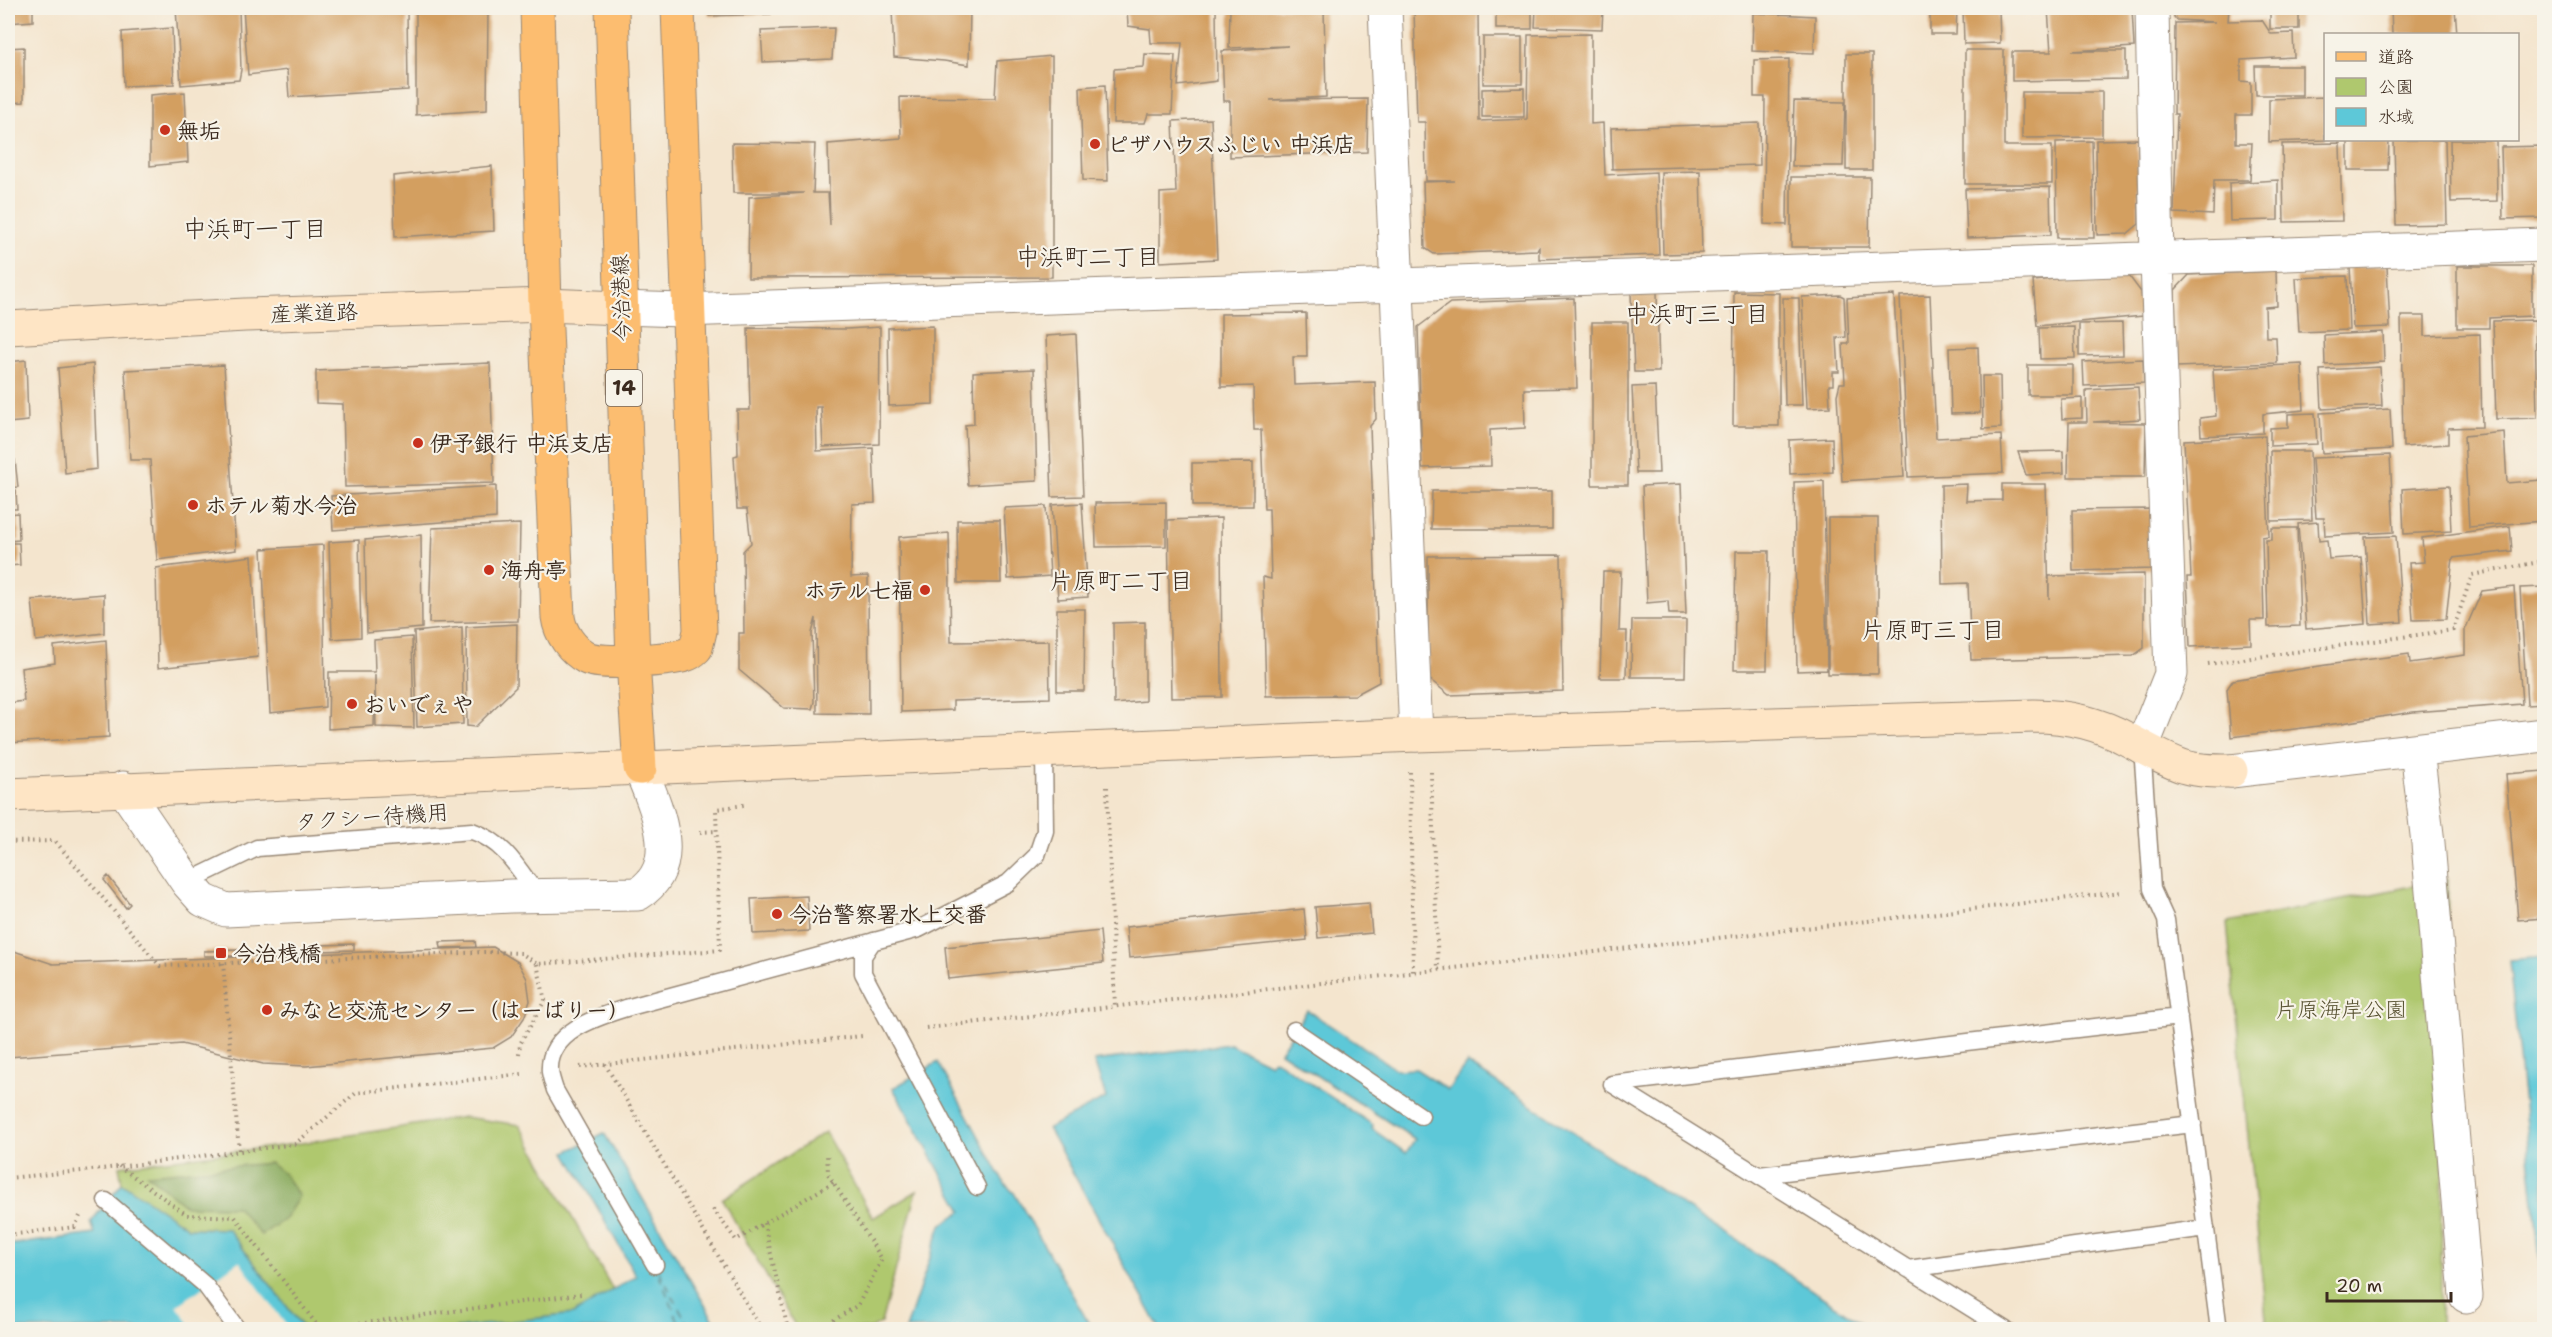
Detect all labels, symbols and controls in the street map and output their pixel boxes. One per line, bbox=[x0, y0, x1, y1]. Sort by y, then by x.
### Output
legend bbox=[2324, 33, 2519, 141]
text: 道路 bbox=[2378, 45, 2414, 69]
text: 公園 bbox=[2378, 75, 2414, 99]
text: 水域 bbox=[2378, 105, 2414, 129]
place label: 無垢 bbox=[177, 116, 221, 145]
marker: 無垢 bbox=[158, 123, 172, 137]
place label: ピザハウスふじい 中浜店 bbox=[1107, 130, 1355, 159]
marker: ピザハウスふじい 中浜店 bbox=[1088, 137, 1102, 151]
district label: 中浜町一丁目 bbox=[183, 213, 327, 245]
district label: 中浜町二丁目 bbox=[1016, 241, 1160, 273]
street label: 今治港線 bbox=[605, 254, 637, 342]
street label: 産業道路 bbox=[270, 297, 358, 329]
district label: 中浜町三丁目 bbox=[1625, 298, 1769, 330]
road number: 14 bbox=[606, 370, 642, 406]
place label: 伊予銀行 中浜支店 bbox=[430, 429, 614, 458]
marker: 伊予銀行 中浜支店 bbox=[411, 436, 425, 450]
place label: ホテル菊水今治 bbox=[205, 491, 358, 520]
marker: ホテル菊水今治 bbox=[186, 498, 200, 512]
place label: 海舟亭 bbox=[501, 556, 567, 585]
marker: 海舟亭 bbox=[482, 563, 496, 577]
district label: 片原町二丁目 bbox=[1049, 565, 1193, 597]
place label: ホテル七福 bbox=[804, 576, 913, 605]
marker: ホテル七福 bbox=[918, 583, 932, 597]
district label: 片原町三丁目 bbox=[1861, 614, 2005, 646]
place label: おいでぇや bbox=[364, 690, 474, 719]
marker: おいでぇや bbox=[345, 697, 359, 711]
street label: タクシー待機用 bbox=[294, 797, 450, 837]
place label: 今治警察署水上交番 bbox=[789, 900, 987, 929]
marker: 今治警察署水上交番 bbox=[770, 907, 784, 921]
place label: 今治桟橋 bbox=[233, 939, 321, 968]
marker: 今治桟橋 bbox=[214, 946, 228, 960]
park label: 片原海岸公園 bbox=[2275, 995, 2407, 1024]
place label: みなと交流センター（はーばりー） bbox=[279, 996, 630, 1025]
marker: みなと交流センター（はーばりー） bbox=[260, 1003, 274, 1017]
scale bar bbox=[2327, 1265, 2452, 1303]
text: 20 m bbox=[2336, 1274, 2382, 1298]

